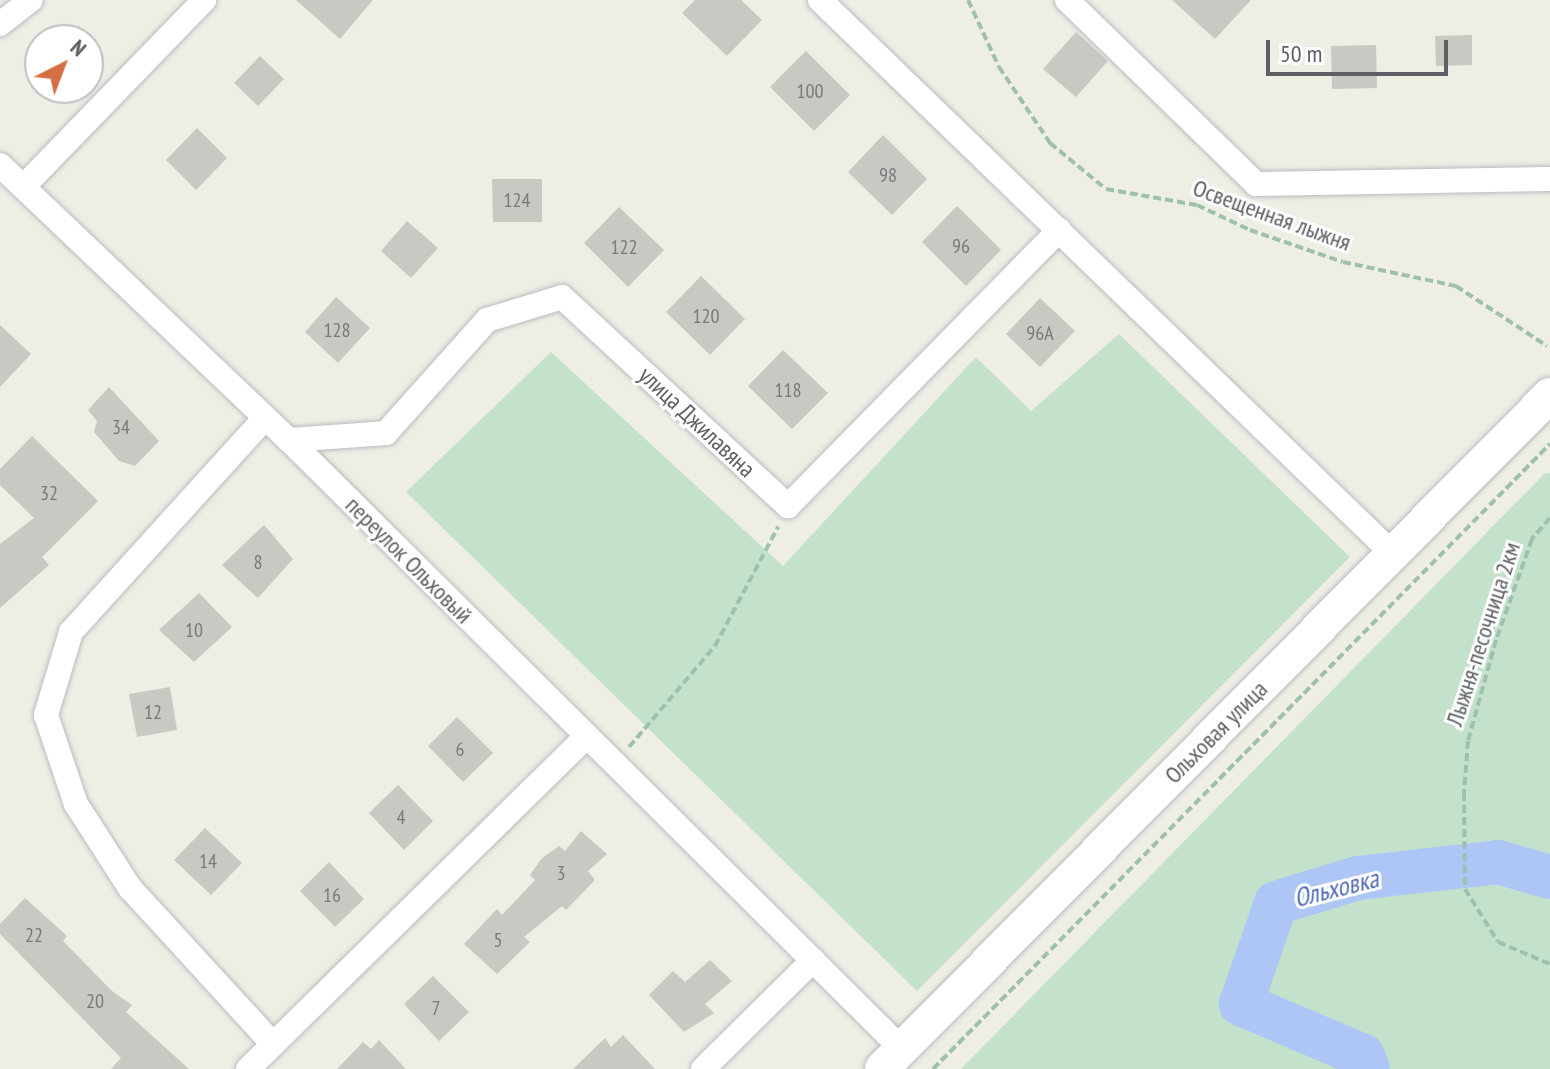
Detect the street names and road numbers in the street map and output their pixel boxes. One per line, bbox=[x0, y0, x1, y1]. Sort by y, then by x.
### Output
street label: Освещенная лыжня bbox=[1189, 173, 1355, 257]
street label: улица Джилавяна bbox=[633, 361, 761, 483]
street label: переулок Ольховый bbox=[340, 491, 478, 629]
street label: Лыжня-песочница 2км bbox=[1440, 539, 1526, 729]
street label: Ольховая улица bbox=[1159, 675, 1273, 789]

